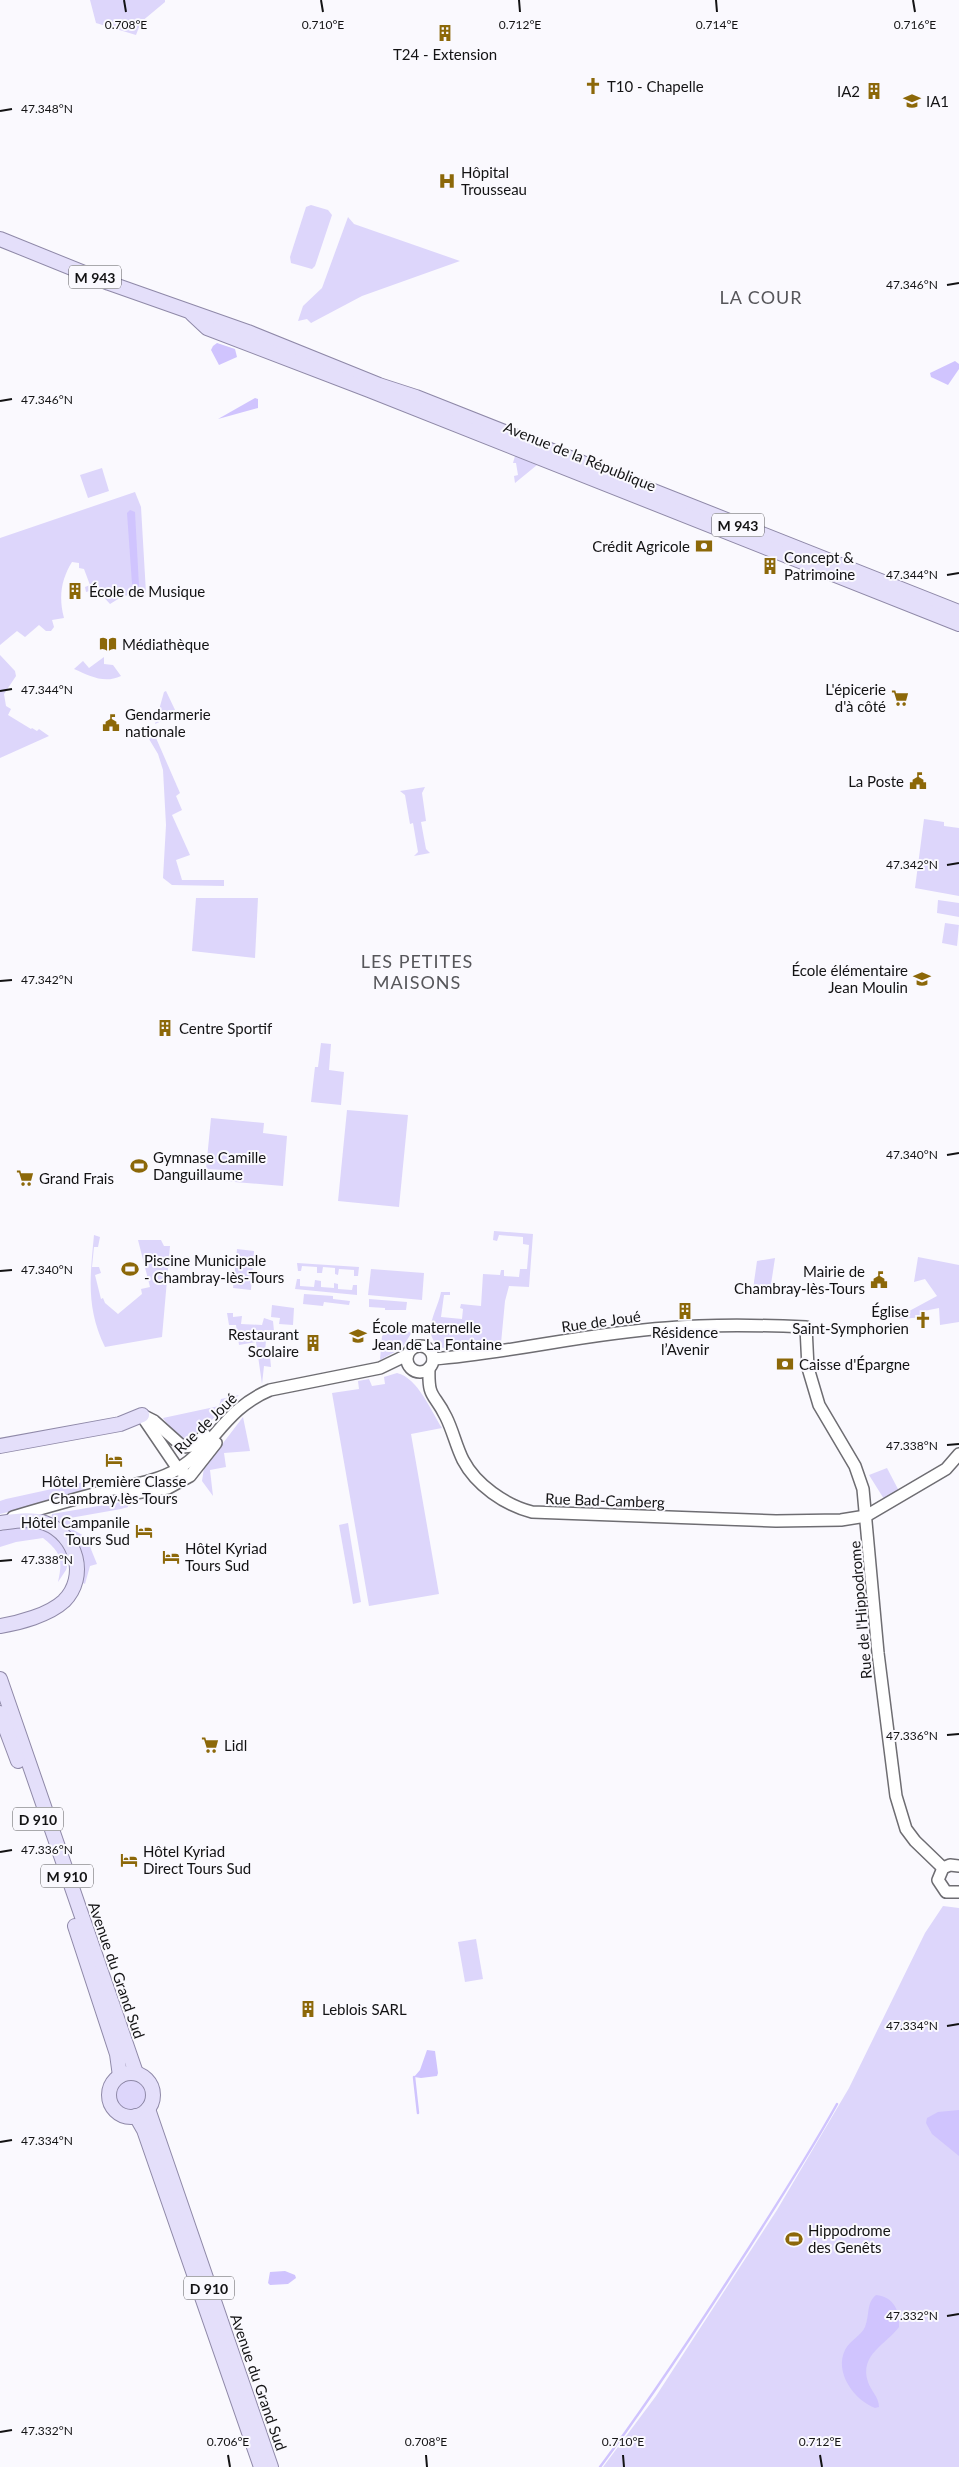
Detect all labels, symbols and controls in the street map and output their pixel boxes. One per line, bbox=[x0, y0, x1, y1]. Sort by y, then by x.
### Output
text: 0.708°E bbox=[105, 17, 147, 32]
text: 0.710°E bbox=[302, 17, 344, 32]
text: 0.712°E bbox=[499, 17, 541, 32]
text: 0.714°E bbox=[696, 17, 738, 32]
text: 0.716°E bbox=[894, 17, 936, 32]
building icon: T24 - Extension bbox=[435, 23, 455, 43]
place label: T24 - Extension bbox=[393, 45, 497, 63]
church icon: T10 - Chapelle bbox=[583, 76, 603, 96]
place label: T10 - Chapelle bbox=[607, 77, 704, 95]
building icon: IA2 bbox=[864, 81, 884, 101]
place label: IA2 bbox=[837, 82, 860, 100]
school or university icon: IA1 bbox=[902, 91, 922, 111]
place label: IA1 bbox=[926, 92, 949, 110]
text: 47.348°N bbox=[21, 101, 73, 116]
place label: Hôpital Trousseau bbox=[461, 163, 527, 198]
hospital icon: Hôpital Trousseau bbox=[437, 171, 457, 191]
road number: M 943 bbox=[69, 266, 121, 288]
text: 47.346°N bbox=[886, 277, 938, 292]
district label: LA COUR bbox=[719, 286, 803, 308]
text: 47.346°N bbox=[21, 392, 73, 407]
street label: Avenue de la République bbox=[501, 417, 659, 495]
road number: M 943 bbox=[712, 514, 764, 536]
bank icon: Crédit Agricole bbox=[694, 536, 714, 556]
place label: Crédit Agricole bbox=[592, 537, 690, 555]
place label: Concept & Patrimoine bbox=[784, 548, 855, 583]
building icon: Concept & Patrimoine bbox=[760, 556, 780, 576]
text: 47.344°N bbox=[886, 567, 938, 582]
building icon: École de Musique bbox=[65, 581, 85, 601]
place label: École de Musique bbox=[89, 582, 205, 600]
library icon: Médiathèque bbox=[98, 634, 118, 654]
place label: Médiathèque bbox=[122, 635, 209, 653]
place label: L'épicerie d'à côté bbox=[825, 680, 886, 715]
text: 47.344°N bbox=[21, 682, 73, 697]
supermarket icon: L'épicerie d'à côté bbox=[890, 688, 910, 708]
place label: Gendarmerie nationale bbox=[125, 705, 211, 740]
public building icon: Gendarmerie nationale bbox=[101, 713, 121, 733]
public building icon: La Poste bbox=[908, 771, 928, 791]
place label: La Poste bbox=[848, 772, 904, 790]
text: 47.342°N bbox=[886, 857, 938, 872]
district label: LES PETITES MAISONS bbox=[361, 950, 473, 993]
place label: École élémentaire Jean Moulin bbox=[791, 961, 908, 996]
school or university icon: École élémentaire Jean Moulin bbox=[912, 969, 932, 989]
text: 47.342°N bbox=[21, 972, 73, 987]
building icon: Centre Sportif bbox=[155, 1018, 175, 1038]
place label: Centre Sportif bbox=[179, 1019, 273, 1037]
text: 47.340°N bbox=[886, 1147, 938, 1162]
place label: Gymnase Camille Danguillaume bbox=[153, 1148, 266, 1183]
sports icon: Gymnase Camille Danguillaume bbox=[129, 1156, 149, 1176]
supermarket icon: Grand Frais bbox=[15, 1168, 35, 1188]
place label: Grand Frais bbox=[39, 1169, 114, 1187]
place label: Piscine Municipale - Chambray-lès-Tours bbox=[144, 1251, 284, 1286]
sports icon: Piscine Municipale - Chambray-lès-Tours bbox=[120, 1259, 140, 1279]
text: 47.340°N bbox=[21, 1262, 73, 1277]
place label: Mairie de Chambray-lès-Tours bbox=[734, 1262, 865, 1297]
public building icon: Mairie de Chambray-lès-Tours bbox=[869, 1270, 889, 1290]
building icon: Résidence l’Avenir bbox=[675, 1301, 695, 1321]
place label: Église Saint-Symphorien bbox=[792, 1302, 909, 1337]
street label: Rue de Joué bbox=[560, 1307, 642, 1335]
church icon: Église Saint-Symphorien bbox=[913, 1310, 933, 1330]
place label: École maternelle Jean de La Fontaine bbox=[372, 1318, 502, 1353]
place label: Résidence l’Avenir bbox=[652, 1323, 718, 1358]
place label: Restaurant Scolaire bbox=[228, 1325, 300, 1360]
school or university icon: École maternelle Jean de La Fontaine bbox=[348, 1326, 368, 1346]
building icon: Restaurant Scolaire bbox=[303, 1333, 323, 1353]
bank icon: Caisse d'Épargne bbox=[775, 1354, 795, 1374]
place label: Caisse d'Épargne bbox=[799, 1355, 910, 1373]
street label: Rue de Joué bbox=[170, 1389, 240, 1457]
text: 47.338°N bbox=[886, 1438, 938, 1453]
hotel icon: Hôtel Première Classe Chambray lès Tours bbox=[104, 1450, 124, 1470]
place label: Hôtel Première Classe Chambray lès Tours bbox=[42, 1472, 187, 1507]
street label: Rue Bad-Camberg bbox=[545, 1489, 665, 1511]
place label: Hôtel Campanile Tours Sud bbox=[21, 1513, 130, 1548]
hotel icon: Hôtel Campanile Tours Sud bbox=[134, 1521, 154, 1541]
place label: Hôtel Kyriad Tours Sud bbox=[185, 1539, 267, 1574]
street label: Rue de l'Hippodrome bbox=[845, 1540, 875, 1680]
hotel icon: Hôtel Kyriad Tours Sud bbox=[161, 1547, 181, 1567]
text: 47.338°N bbox=[21, 1552, 73, 1567]
text: 47.336°N bbox=[886, 1728, 938, 1743]
supermarket icon: Lidl bbox=[200, 1735, 220, 1755]
place label: Lidl bbox=[224, 1736, 247, 1754]
road number: D 910 bbox=[13, 1808, 63, 1830]
text: 47.336°N bbox=[21, 1842, 73, 1857]
place label: Hôtel Kyriad Direct Tours Sud bbox=[143, 1842, 251, 1877]
hotel icon: Hôtel Kyriad Direct Tours Sud bbox=[119, 1850, 139, 1870]
road number: M 910 bbox=[41, 1864, 93, 1888]
street label: Avenue du Grand Sud bbox=[85, 1899, 149, 2041]
building icon: Leblois SARL bbox=[298, 1999, 318, 2019]
place label: Leblois SARL bbox=[322, 2000, 407, 2018]
text: 47.334°N bbox=[886, 2018, 938, 2033]
text: 47.334°N bbox=[21, 2133, 73, 2148]
place label: Hippodrome des Genêts bbox=[808, 2221, 891, 2256]
sports icon: Hippodrome des Genêts bbox=[784, 2229, 804, 2249]
road number: D 910 bbox=[184, 2276, 234, 2300]
text: 47.332°N bbox=[886, 2308, 938, 2323]
street label: Avenue du Grand Sud bbox=[227, 2311, 291, 2453]
text: 47.332°N bbox=[21, 2423, 73, 2438]
text: 0.706°E bbox=[207, 2434, 249, 2449]
text: 0.708°E bbox=[405, 2434, 447, 2449]
text: 0.710°E bbox=[602, 2434, 644, 2449]
text: 0.712°E bbox=[799, 2434, 841, 2449]

